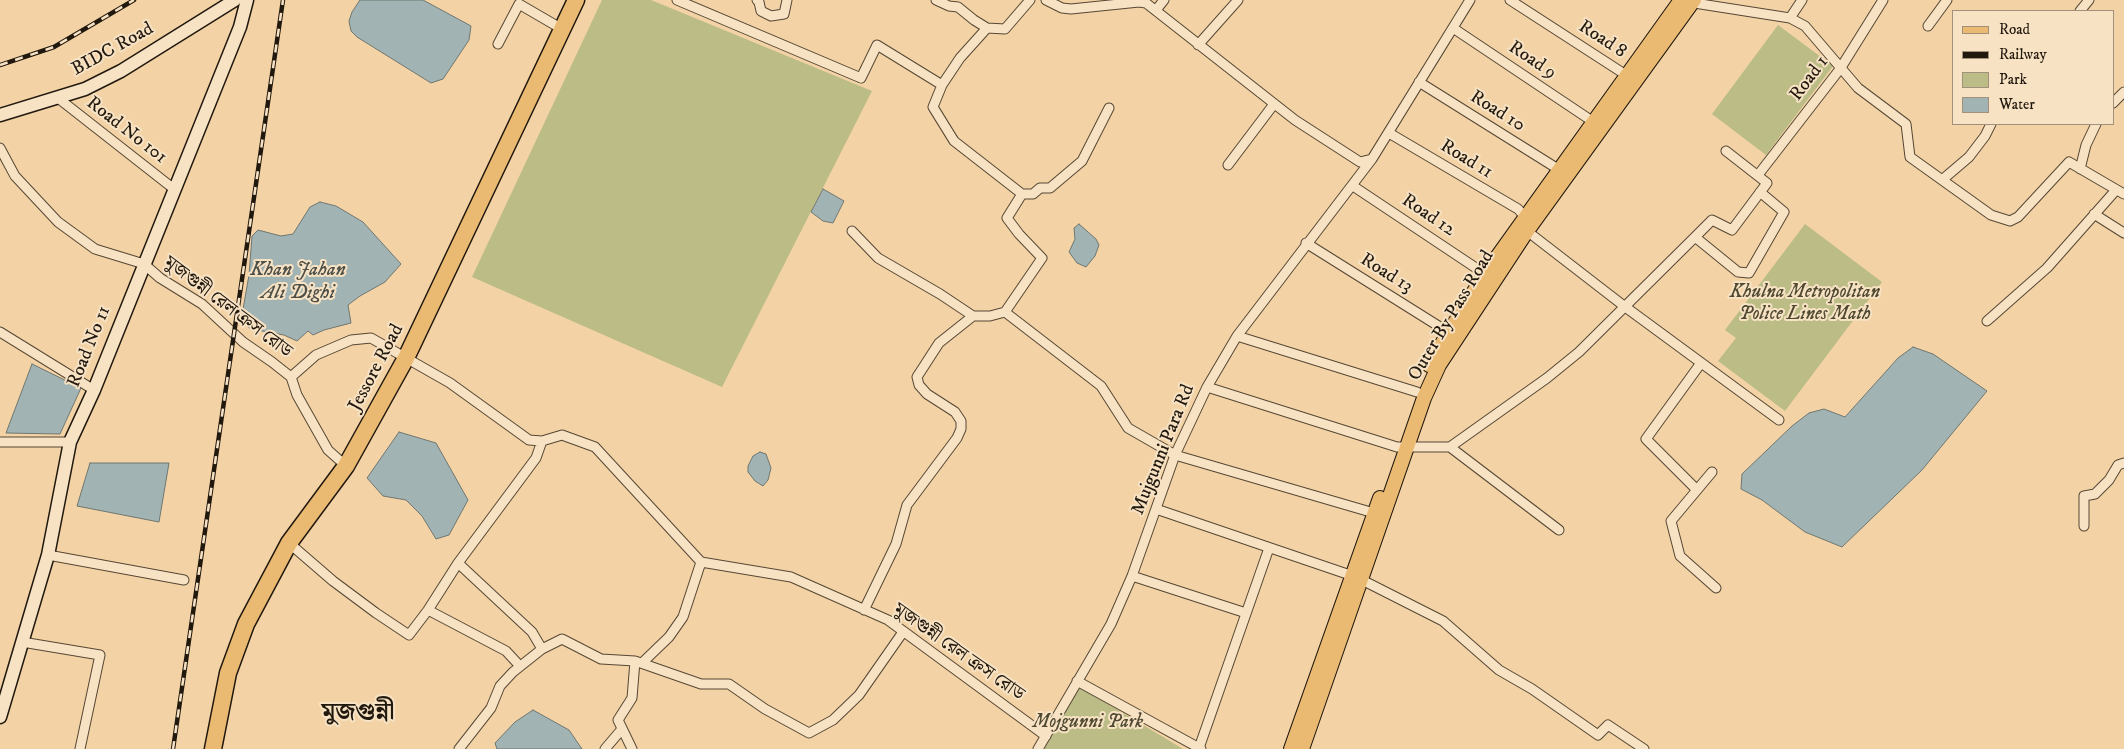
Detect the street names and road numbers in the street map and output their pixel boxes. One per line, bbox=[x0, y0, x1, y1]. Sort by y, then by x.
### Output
street label: Road 8 bbox=[1574, 16, 1630, 64]
street label: BIDC Road bbox=[68, 18, 158, 82]
street label: Road 9 bbox=[1504, 37, 1560, 85]
street label: Road 1 bbox=[1786, 52, 1834, 106]
street label: Road 10 bbox=[1465, 86, 1529, 138]
street label: Road No 101 bbox=[81, 92, 171, 170]
street label: Road 11 bbox=[1436, 135, 1496, 185]
street label: Road 12 bbox=[1397, 190, 1459, 242]
street label: Outer By Pass Road bbox=[1404, 247, 1500, 385]
street label: Road 13 bbox=[1356, 249, 1416, 299]
street label: মুজগুন্নী রেল ক্রস রোড bbox=[158, 252, 296, 364]
street label: Road No 11 bbox=[63, 303, 117, 391]
street label: Jessore Road bbox=[345, 321, 409, 415]
street label: Mujgunni Para Rd bbox=[1127, 382, 1201, 518]
street label: মুজগুন্নী রেল ক্রস রোড bbox=[888, 599, 1028, 707]

